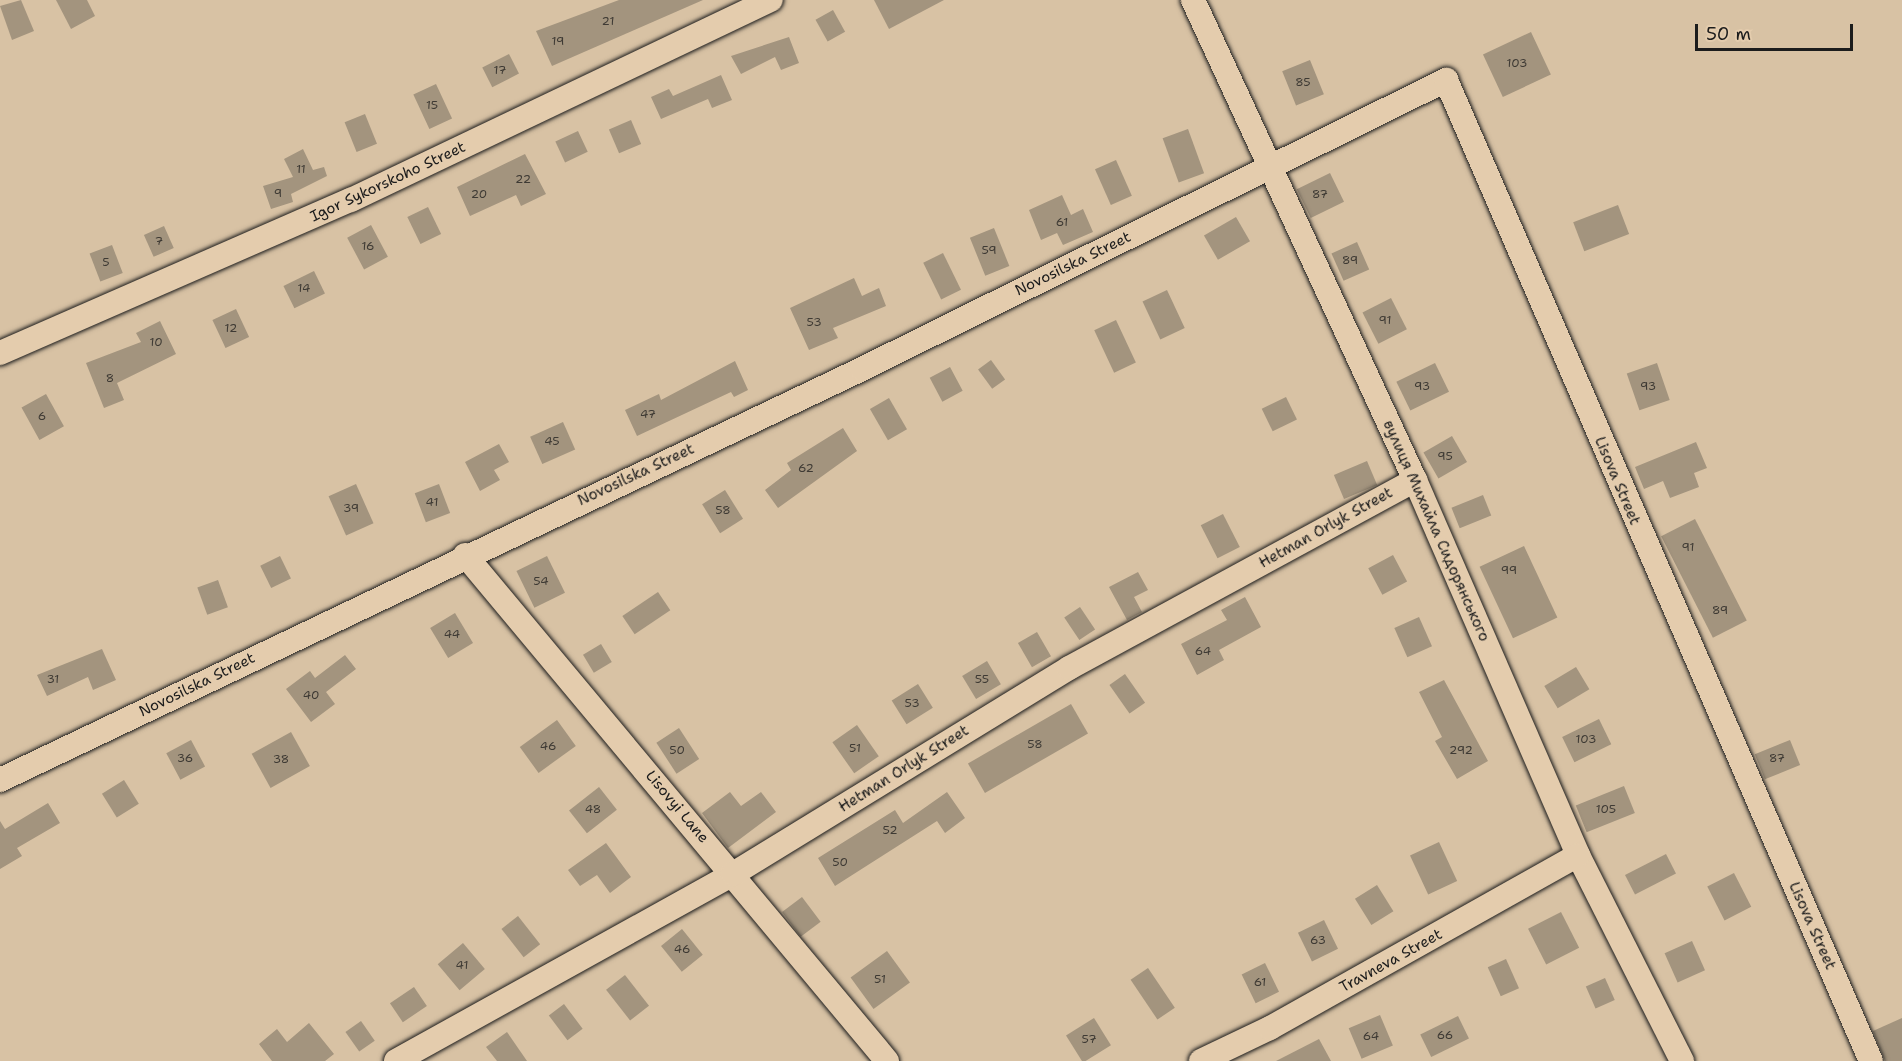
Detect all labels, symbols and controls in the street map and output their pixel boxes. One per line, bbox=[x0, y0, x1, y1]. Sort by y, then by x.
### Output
scale bar bbox=[1698, 12, 1856, 50]
house number: 21 bbox=[602, 15, 614, 29]
text: 50 m bbox=[1706, 22, 1751, 46]
house number: 19 bbox=[552, 35, 564, 49]
house number: 103 bbox=[1507, 57, 1527, 71]
house number: 17 bbox=[494, 64, 506, 78]
house number: 85 bbox=[1295, 76, 1311, 90]
house number: 15 bbox=[426, 99, 438, 113]
street label: Igor Sykorskoho Street bbox=[308, 138, 468, 226]
house number: 11 bbox=[296, 163, 306, 177]
house number: 22 bbox=[515, 173, 531, 187]
house number: 9 bbox=[274, 187, 282, 201]
house number: 20 bbox=[471, 188, 487, 202]
house number: 87 bbox=[1312, 188, 1328, 202]
house number: 61 bbox=[1056, 216, 1068, 230]
street label: Novosilska Street bbox=[1012, 228, 1134, 300]
house number: 7 bbox=[155, 235, 163, 249]
house number: 16 bbox=[361, 240, 375, 254]
house number: 59 bbox=[981, 244, 997, 258]
house number: 89 bbox=[1342, 254, 1358, 268]
house number: 5 bbox=[102, 256, 110, 270]
house number: 14 bbox=[298, 282, 310, 296]
house number: 91 bbox=[1378, 314, 1392, 328]
house number: 53 bbox=[806, 316, 822, 330]
house number: 12 bbox=[225, 322, 237, 336]
house number: 10 bbox=[149, 336, 163, 350]
house number: 8 bbox=[106, 372, 114, 386]
house number: 93 bbox=[1414, 380, 1430, 394]
house number: 93 bbox=[1640, 380, 1656, 394]
house number: 47 bbox=[640, 408, 656, 422]
house number: 6 bbox=[38, 410, 46, 424]
street label: вулиця Михайла Сидорянського bbox=[1379, 418, 1493, 644]
street label: Lisova Street bbox=[1590, 434, 1644, 528]
house number: 45 bbox=[544, 435, 560, 449]
street label: Novosilska Street bbox=[575, 440, 697, 510]
house number: 95 bbox=[1437, 450, 1453, 464]
house number: 62 bbox=[798, 462, 814, 476]
street label: Hetman Orlyk Street bbox=[1256, 484, 1396, 572]
house number: 41 bbox=[426, 496, 438, 510]
house number: 39 bbox=[343, 502, 359, 516]
house number: 58 bbox=[715, 504, 731, 518]
house number: 91 bbox=[1681, 541, 1695, 555]
house number: 99 bbox=[1501, 564, 1517, 578]
house number: 54 bbox=[533, 575, 549, 589]
house number: 89 bbox=[1712, 604, 1728, 618]
house number: 44 bbox=[444, 628, 460, 642]
house number: 64 bbox=[1195, 645, 1211, 659]
street label: Novosilska Street bbox=[136, 649, 258, 721]
house number: 31 bbox=[47, 673, 59, 687]
house number: 55 bbox=[975, 673, 989, 687]
house number: 40 bbox=[303, 689, 319, 703]
house number: 53 bbox=[904, 697, 920, 711]
street label: Hetman Orlyk Street bbox=[836, 722, 972, 816]
house number: 103 bbox=[1576, 733, 1596, 747]
house number: 58 bbox=[1027, 738, 1043, 752]
house number: 46 bbox=[540, 740, 556, 754]
house number: 51 bbox=[849, 742, 861, 756]
house number: 50 bbox=[669, 744, 685, 758]
house number: 292 bbox=[1449, 744, 1473, 758]
house number: 36 bbox=[177, 752, 193, 766]
house number: 87 bbox=[1769, 752, 1785, 766]
house number: 38 bbox=[273, 753, 289, 767]
street label: Lisovyi Lane bbox=[642, 767, 712, 847]
house number: 48 bbox=[585, 803, 601, 817]
house number: 105 bbox=[1596, 803, 1616, 817]
house number: 52 bbox=[882, 824, 898, 838]
house number: 50 bbox=[832, 856, 848, 870]
street label: Lisova Street bbox=[1785, 879, 1839, 973]
street label: Travneva Street bbox=[1337, 925, 1445, 997]
house number: 63 bbox=[1310, 934, 1326, 948]
house number: 46 bbox=[674, 943, 690, 957]
house number: 41 bbox=[456, 959, 468, 973]
house number: 51 bbox=[874, 973, 886, 987]
house number: 61 bbox=[1254, 976, 1266, 990]
house number: 66 bbox=[1437, 1029, 1453, 1043]
house number: 64 bbox=[1363, 1030, 1379, 1044]
house number: 57 bbox=[1081, 1033, 1097, 1047]

